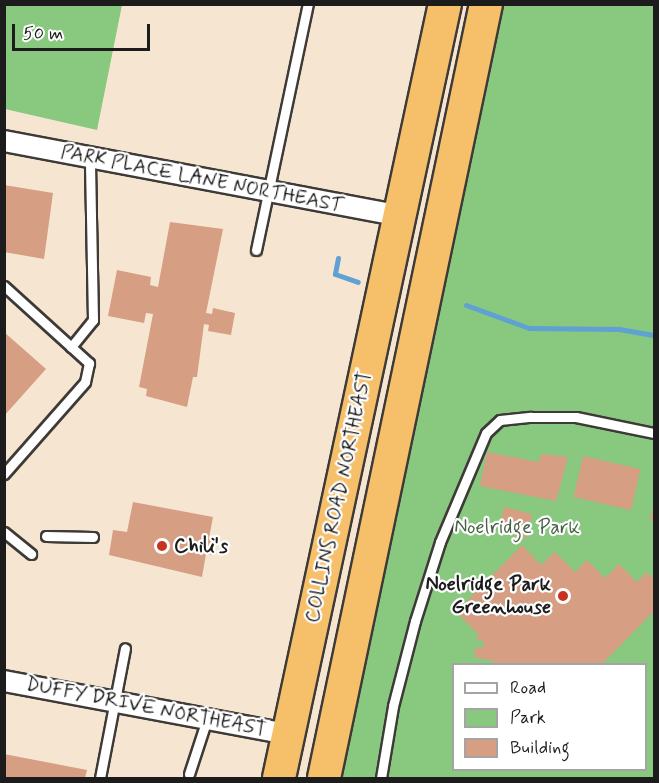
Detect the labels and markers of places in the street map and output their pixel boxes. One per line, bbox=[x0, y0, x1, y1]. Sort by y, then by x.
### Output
place label: Chili's bbox=[174, 534, 228, 558]
marker: Chili's bbox=[155, 539, 169, 553]
place label: Noelridge Park Greenhouse bbox=[428, 572, 551, 619]
marker: Noelridge Park Greenhouse bbox=[556, 589, 570, 603]

